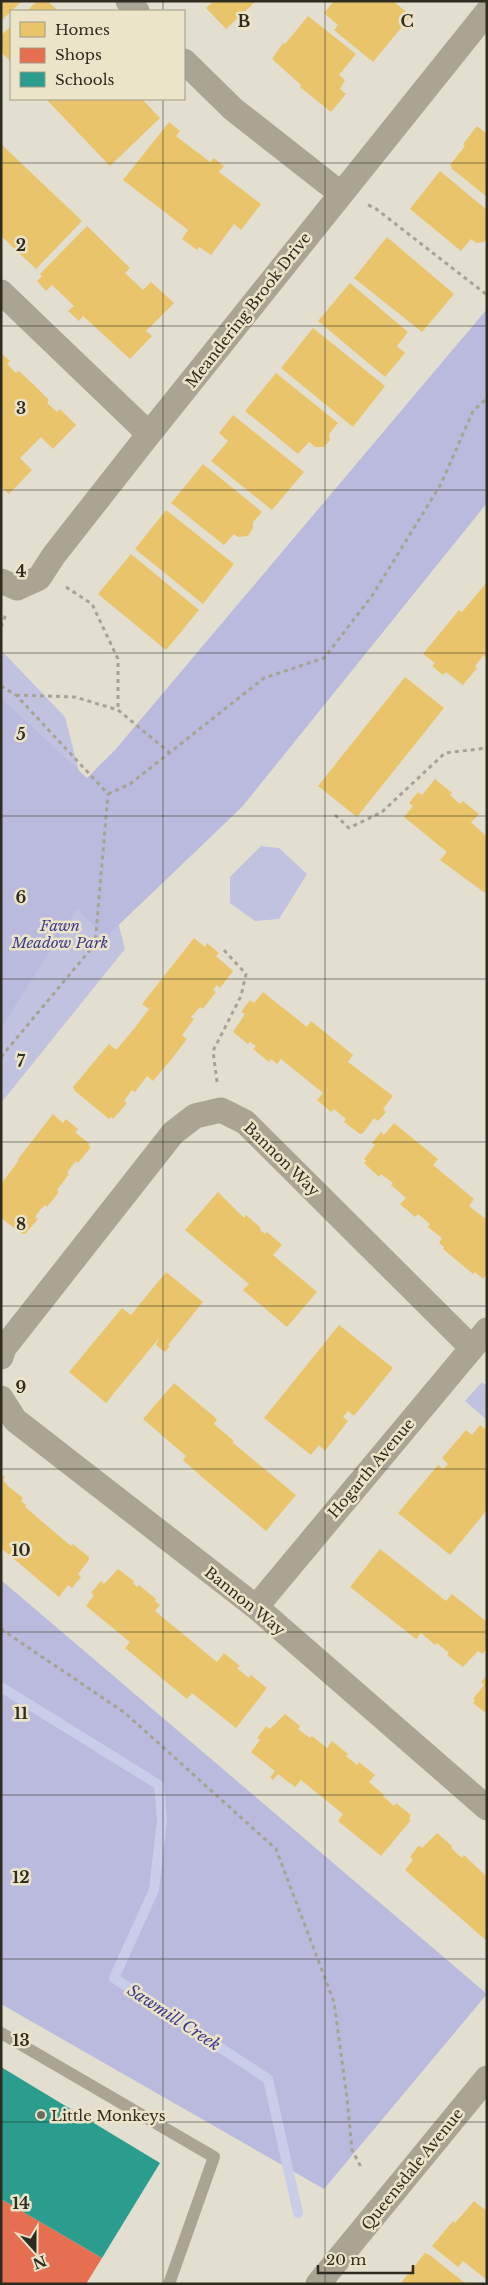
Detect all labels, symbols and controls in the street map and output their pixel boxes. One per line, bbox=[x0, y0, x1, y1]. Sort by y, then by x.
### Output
legend bbox=[10, 10, 185, 100]
text: B bbox=[238, 11, 251, 31]
text: C bbox=[400, 11, 414, 31]
text: Homes bbox=[55, 20, 110, 39]
text: Shops bbox=[55, 45, 102, 64]
text: Schools bbox=[55, 70, 115, 89]
street label: Meandering Brook Drive bbox=[181, 229, 315, 391]
text: 2 bbox=[16, 235, 26, 255]
text: 3 bbox=[16, 398, 26, 418]
text: 4 bbox=[16, 561, 26, 581]
text: 5 bbox=[16, 724, 26, 744]
text: 6 bbox=[16, 887, 27, 907]
park label: Fawn Meadow Park bbox=[11, 916, 108, 952]
text: 7 bbox=[17, 1051, 26, 1071]
street label: Bannon Way bbox=[240, 1118, 324, 1200]
text: 8 bbox=[16, 1214, 26, 1234]
text: 9 bbox=[16, 1377, 27, 1397]
street label: Hogarth Avenue bbox=[324, 1414, 418, 1522]
text: 10 bbox=[11, 1540, 31, 1560]
street label: Bannon Way bbox=[201, 1563, 289, 1640]
text: 11 bbox=[14, 1703, 28, 1723]
text: 12 bbox=[12, 1867, 30, 1887]
water label: Sawmill Creek bbox=[124, 1979, 224, 2055]
text: 13 bbox=[12, 2030, 30, 2050]
street label: Queensdale Avenue bbox=[357, 2104, 467, 2234]
place label: Little Monkeys bbox=[51, 2106, 166, 2125]
marker: Little Monkeys bbox=[35, 2109, 47, 2121]
text: 14 bbox=[12, 2193, 30, 2213]
north arrow bbox=[10, 2225, 60, 2275]
scale bar bbox=[318, 2242, 413, 2274]
text: 20 m bbox=[326, 2250, 366, 2269]
text: N bbox=[30, 2251, 49, 2273]

